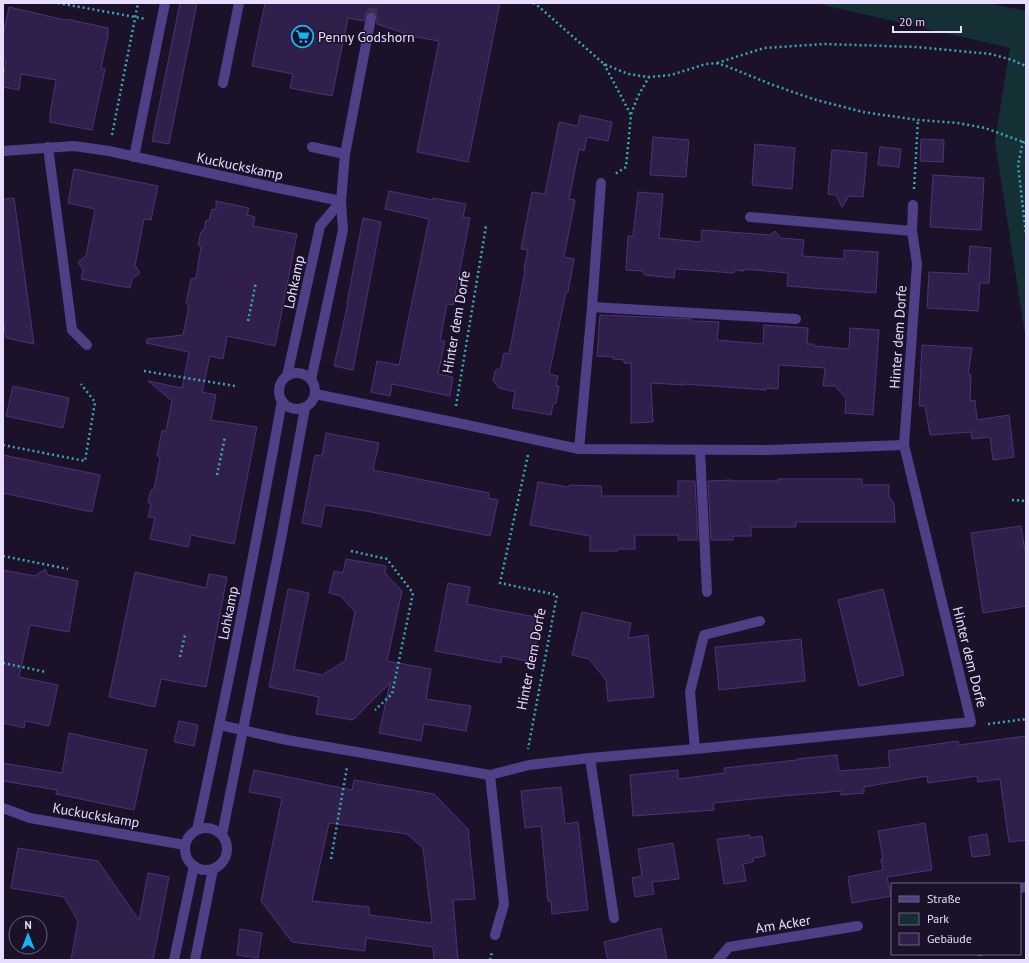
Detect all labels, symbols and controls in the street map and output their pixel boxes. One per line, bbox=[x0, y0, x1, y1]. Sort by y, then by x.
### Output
scale bar bbox=[893, 8, 961, 34]
text: 20 m bbox=[899, 14, 925, 29]
supermarket icon: Penny Godshorn bbox=[289, 24, 315, 50]
place label: Penny Godshorn bbox=[318, 28, 415, 46]
street label: Kuckuckskamp bbox=[195, 148, 285, 184]
street label: Lohkamp bbox=[280, 254, 308, 310]
street label: Hinter dem Dorfe bbox=[438, 269, 474, 375]
street label: Hinter dem Dorfe bbox=[885, 285, 911, 389]
street label: Lohkamp bbox=[214, 585, 242, 641]
street label: Hinter dem Dorfe bbox=[949, 605, 991, 709]
street label: Hinter dem Dorfe bbox=[512, 606, 550, 712]
street label: Kuckuckskamp bbox=[51, 799, 141, 831]
legend bbox=[891, 883, 1021, 955]
text: Straße bbox=[927, 891, 961, 906]
street label: Am Acker bbox=[754, 911, 812, 937]
text: Park bbox=[927, 911, 949, 926]
north arrow bbox=[8, 915, 48, 955]
text: N bbox=[24, 918, 32, 932]
text: Gebäude bbox=[927, 931, 972, 946]

